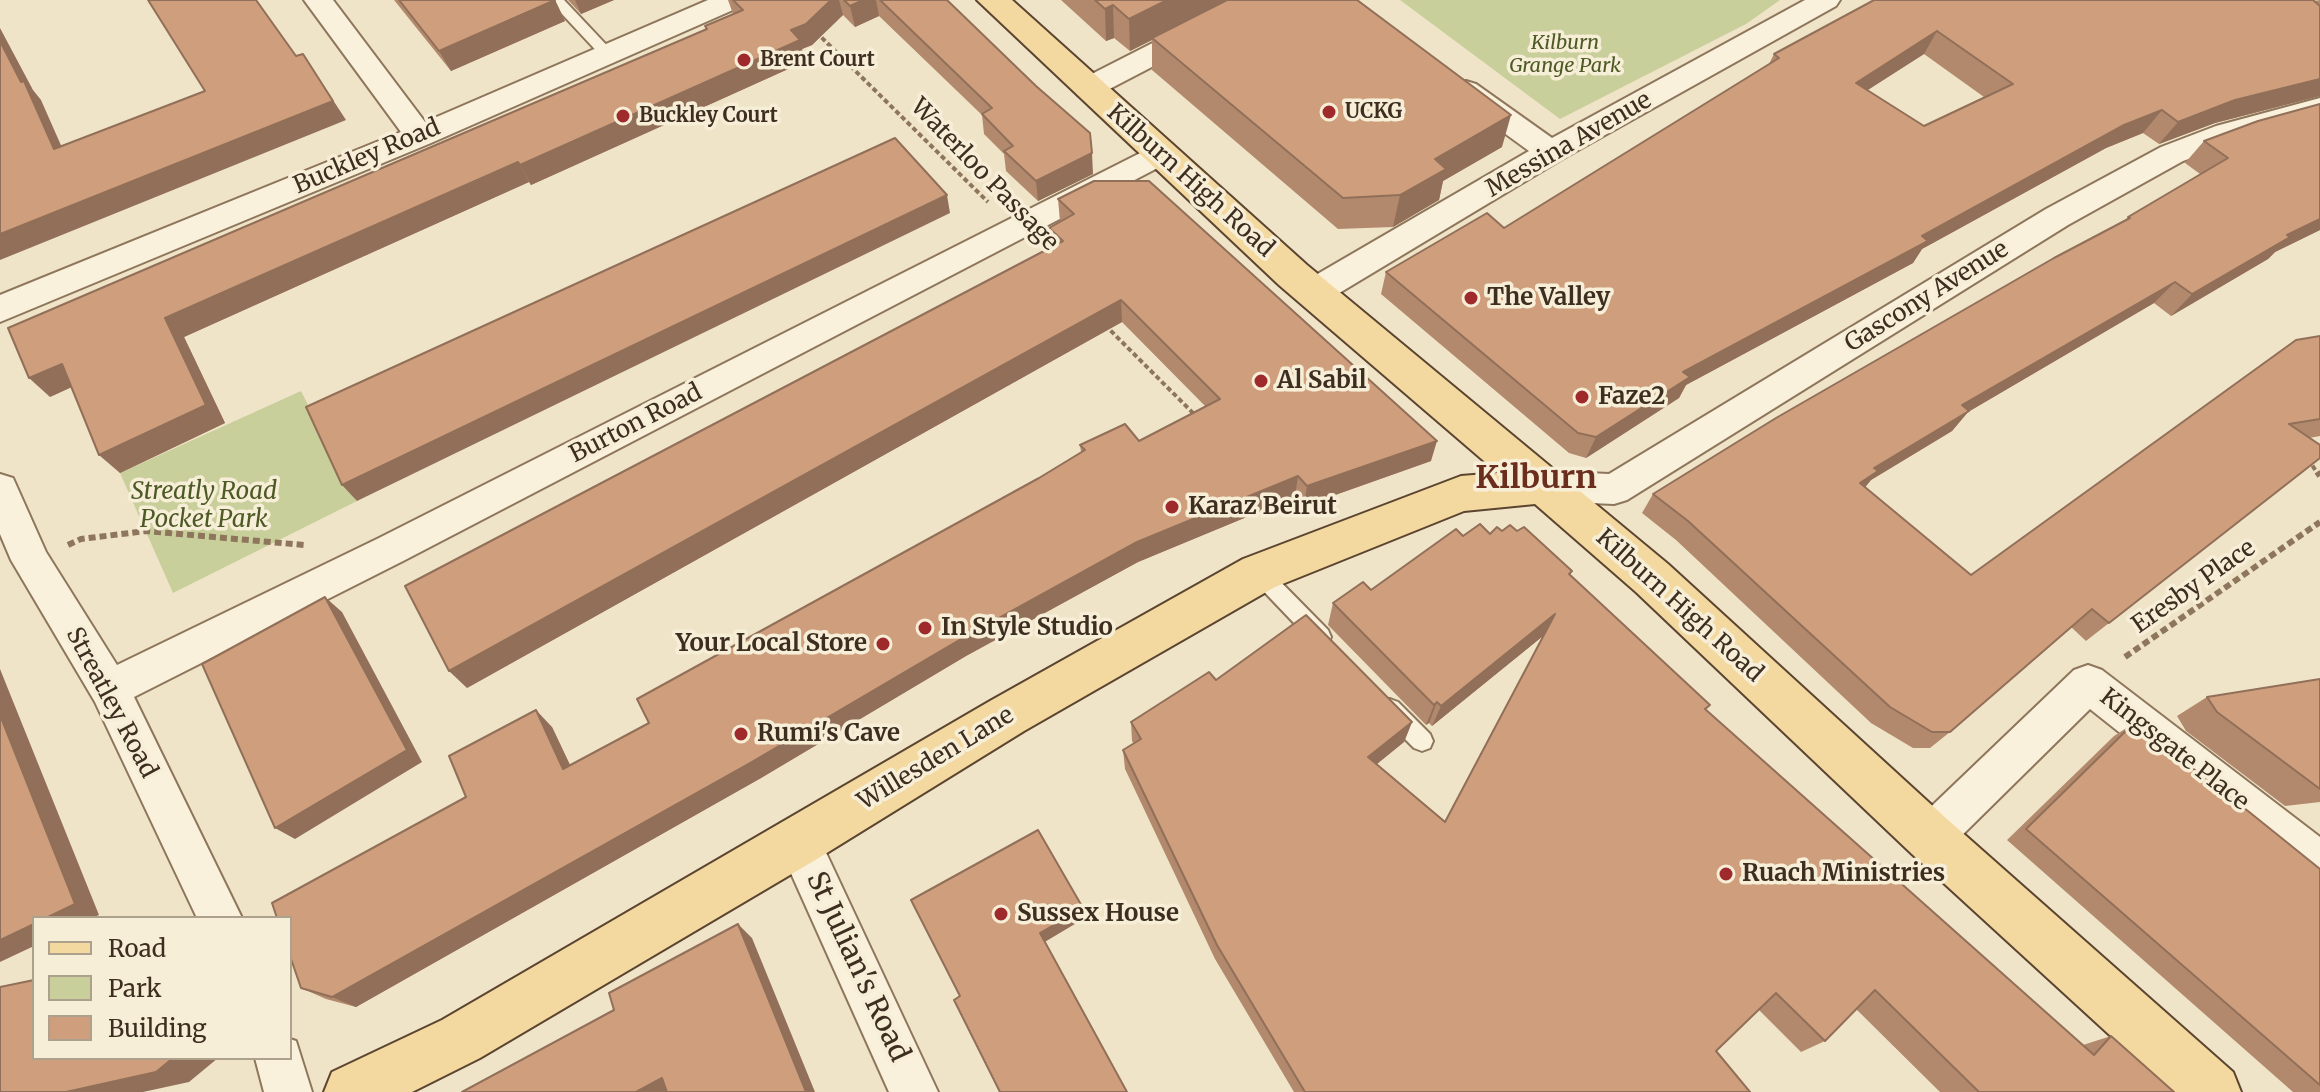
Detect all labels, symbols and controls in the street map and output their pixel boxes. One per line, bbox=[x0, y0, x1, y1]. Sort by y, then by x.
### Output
park label: Kilburn Grange Park bbox=[1509, 31, 1621, 78]
place label: Brent Court bbox=[760, 48, 875, 72]
marker: Brent Court bbox=[735, 51, 753, 69]
street label: Messina Avenue bbox=[1481, 86, 1657, 204]
street label: Waterloo Passage bbox=[904, 93, 1064, 257]
street label: Kilburn High Road bbox=[1101, 98, 1279, 264]
place label: UCKG bbox=[1345, 100, 1402, 124]
marker: UCKG bbox=[1320, 103, 1338, 121]
place label: Buckley Court bbox=[639, 104, 778, 128]
marker: Buckley Court bbox=[614, 107, 632, 125]
street label: Buckley Road bbox=[290, 113, 444, 201]
street label: Gascony Avenue bbox=[1840, 235, 2014, 359]
place label: The Valley bbox=[1487, 284, 1610, 312]
marker: The Valley bbox=[1462, 289, 1480, 307]
place label: Al Sabil bbox=[1277, 367, 1367, 395]
marker: Al Sabil bbox=[1252, 372, 1270, 390]
street label: Burton Road bbox=[565, 378, 707, 470]
place label: Faze2 bbox=[1598, 383, 1665, 411]
marker: Faze2 bbox=[1573, 388, 1591, 406]
district label: Kilburn bbox=[1475, 460, 1597, 498]
park label: Streatly Road Pocket Park bbox=[131, 478, 277, 534]
place label: Karaz Beirut bbox=[1188, 493, 1337, 521]
marker: Karaz Beirut bbox=[1163, 498, 1181, 516]
street label: Kilburn High Road bbox=[1590, 523, 1768, 689]
street label: Eresby Place bbox=[2127, 534, 2261, 640]
place label: In Style Studio bbox=[941, 614, 1113, 642]
marker: In Style Studio bbox=[916, 619, 934, 637]
street label: Streatley Road bbox=[59, 623, 163, 783]
place label: Your Local Store bbox=[676, 630, 867, 658]
marker: Your Local Store bbox=[874, 635, 892, 653]
street label: Kingsgate Place bbox=[2094, 683, 2254, 817]
street label: Willesden Lane bbox=[853, 701, 1019, 817]
place label: Rumi's Cave bbox=[757, 720, 900, 748]
marker: Rumi's Cave bbox=[732, 725, 750, 743]
place label: Ruach Ministries bbox=[1742, 860, 1945, 888]
marker: Ruach Ministries bbox=[1717, 865, 1735, 883]
street label: St Julian's Road bbox=[798, 867, 916, 1067]
place label: Sussex House bbox=[1017, 900, 1179, 928]
marker: Sussex House bbox=[992, 905, 1010, 923]
legend bbox=[32, 916, 292, 1060]
text: Road bbox=[108, 933, 166, 964]
text: Park bbox=[108, 973, 161, 1004]
text: Building bbox=[108, 1013, 207, 1044]

